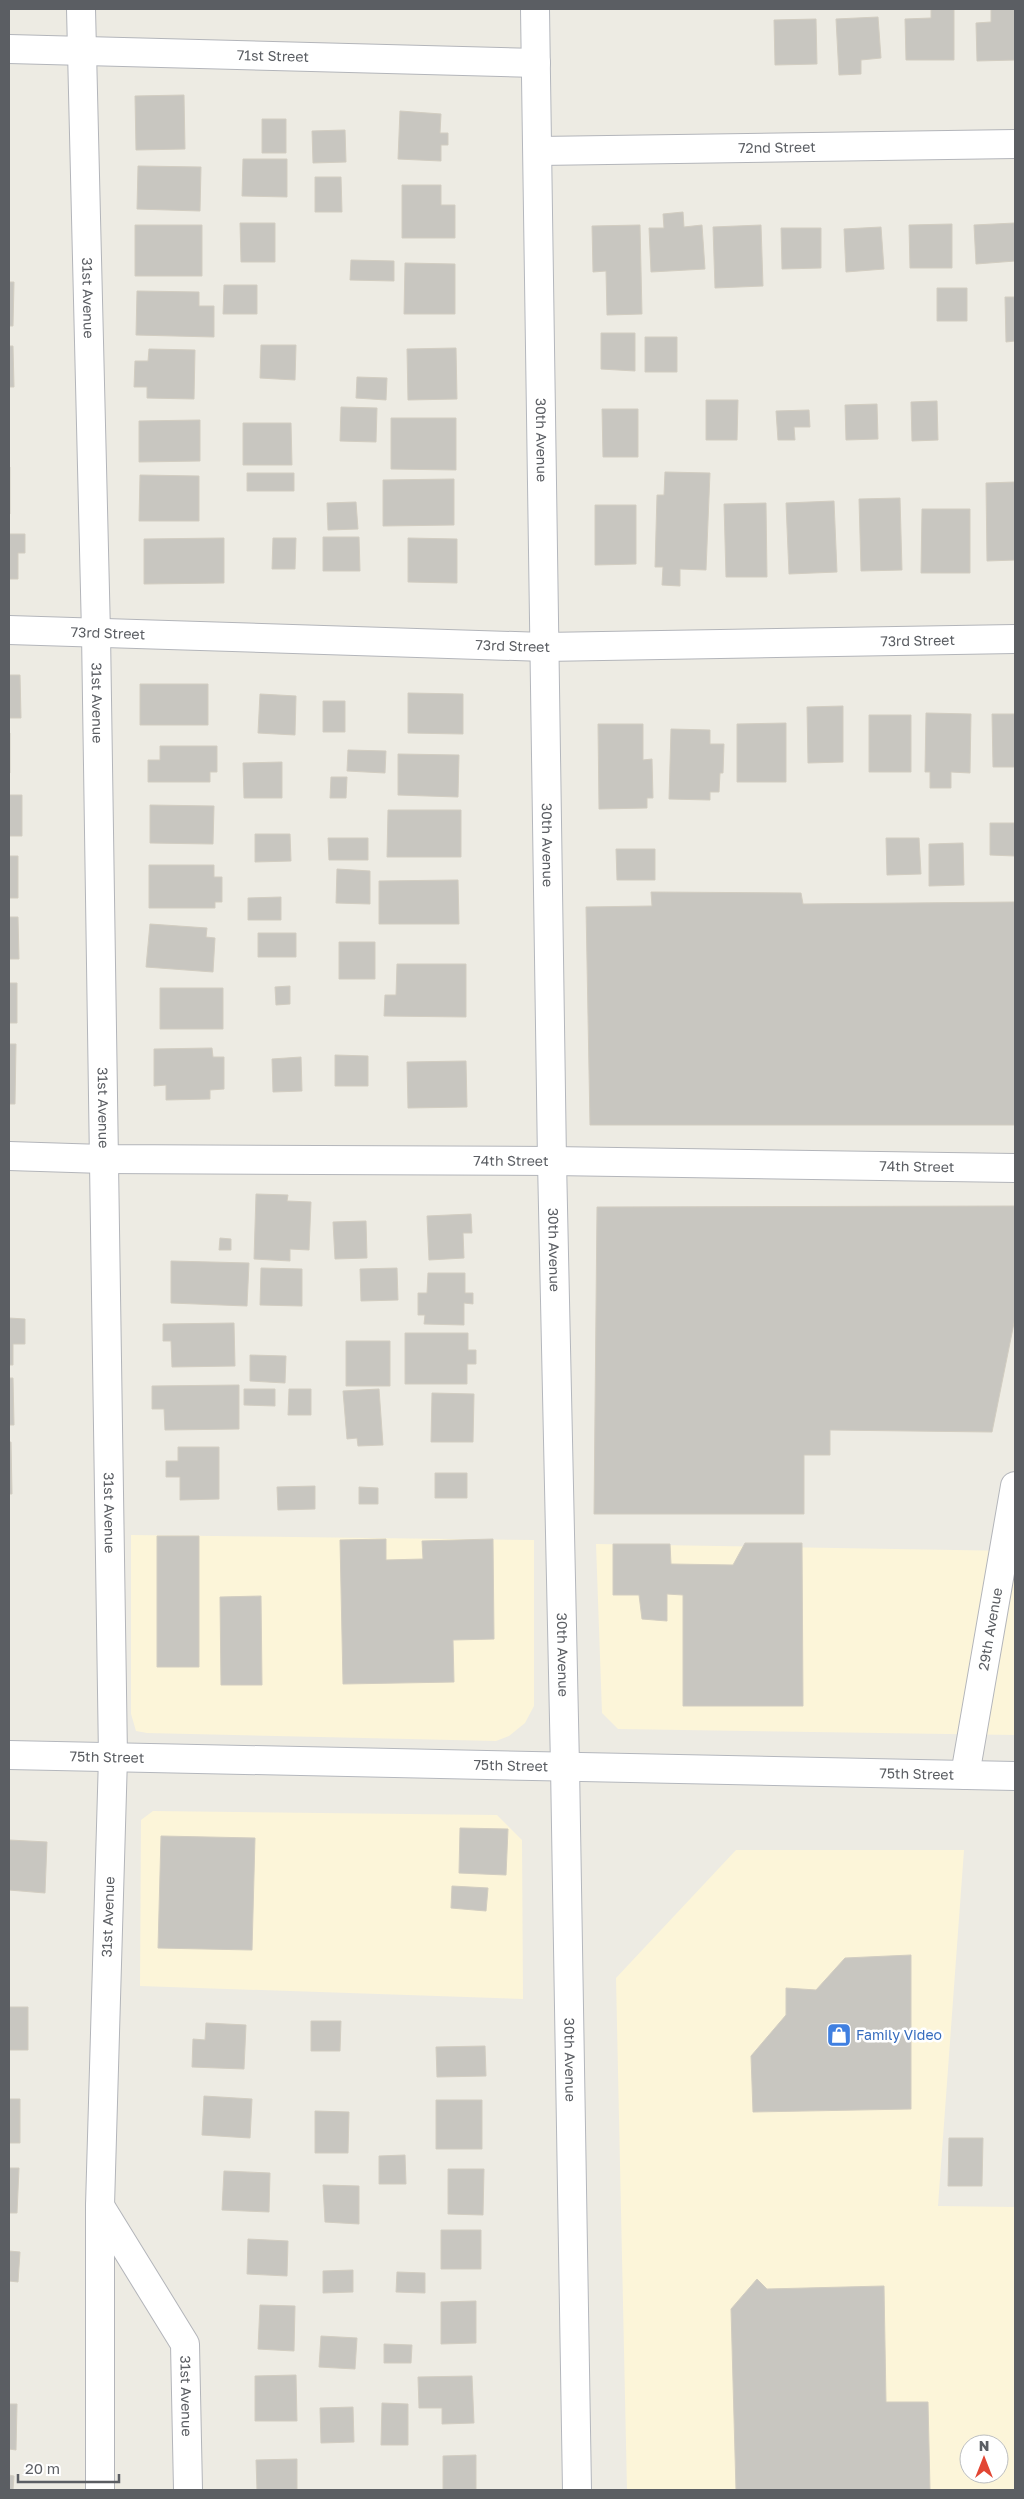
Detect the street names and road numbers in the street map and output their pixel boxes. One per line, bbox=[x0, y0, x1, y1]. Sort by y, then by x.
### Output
street label: 71st Street bbox=[237, 46, 309, 65]
street label: 72nd Street bbox=[738, 138, 816, 156]
street label: 31st Avenue bbox=[79, 257, 98, 339]
street label: 30th Avenue bbox=[533, 398, 551, 482]
street label: 73rd Street bbox=[70, 623, 145, 642]
street label: 73rd Street bbox=[880, 631, 955, 649]
street label: 73rd Street bbox=[475, 636, 550, 655]
street label: 31st Avenue bbox=[88, 662, 107, 743]
street label: 30th Avenue bbox=[539, 803, 557, 887]
street label: 31st Avenue bbox=[95, 1067, 113, 1148]
street label: 74th Street bbox=[473, 1152, 549, 1169]
street label: 74th Street bbox=[879, 1157, 955, 1175]
street label: 30th Avenue bbox=[545, 1208, 564, 1292]
street label: 31st Avenue bbox=[101, 1472, 119, 1553]
street label: 29th Avenue bbox=[974, 1586, 1005, 1672]
street label: 30th Avenue bbox=[554, 1613, 573, 1697]
street label: 75th Street bbox=[69, 1747, 145, 1766]
street label: 75th Street bbox=[473, 1756, 548, 1774]
street label: 75th Street bbox=[879, 1764, 954, 1783]
street label: 31st Avenue bbox=[98, 1876, 117, 1958]
street label: 30th Avenue bbox=[561, 2018, 580, 2102]
street label: 31st Avenue bbox=[177, 2355, 196, 2437]

